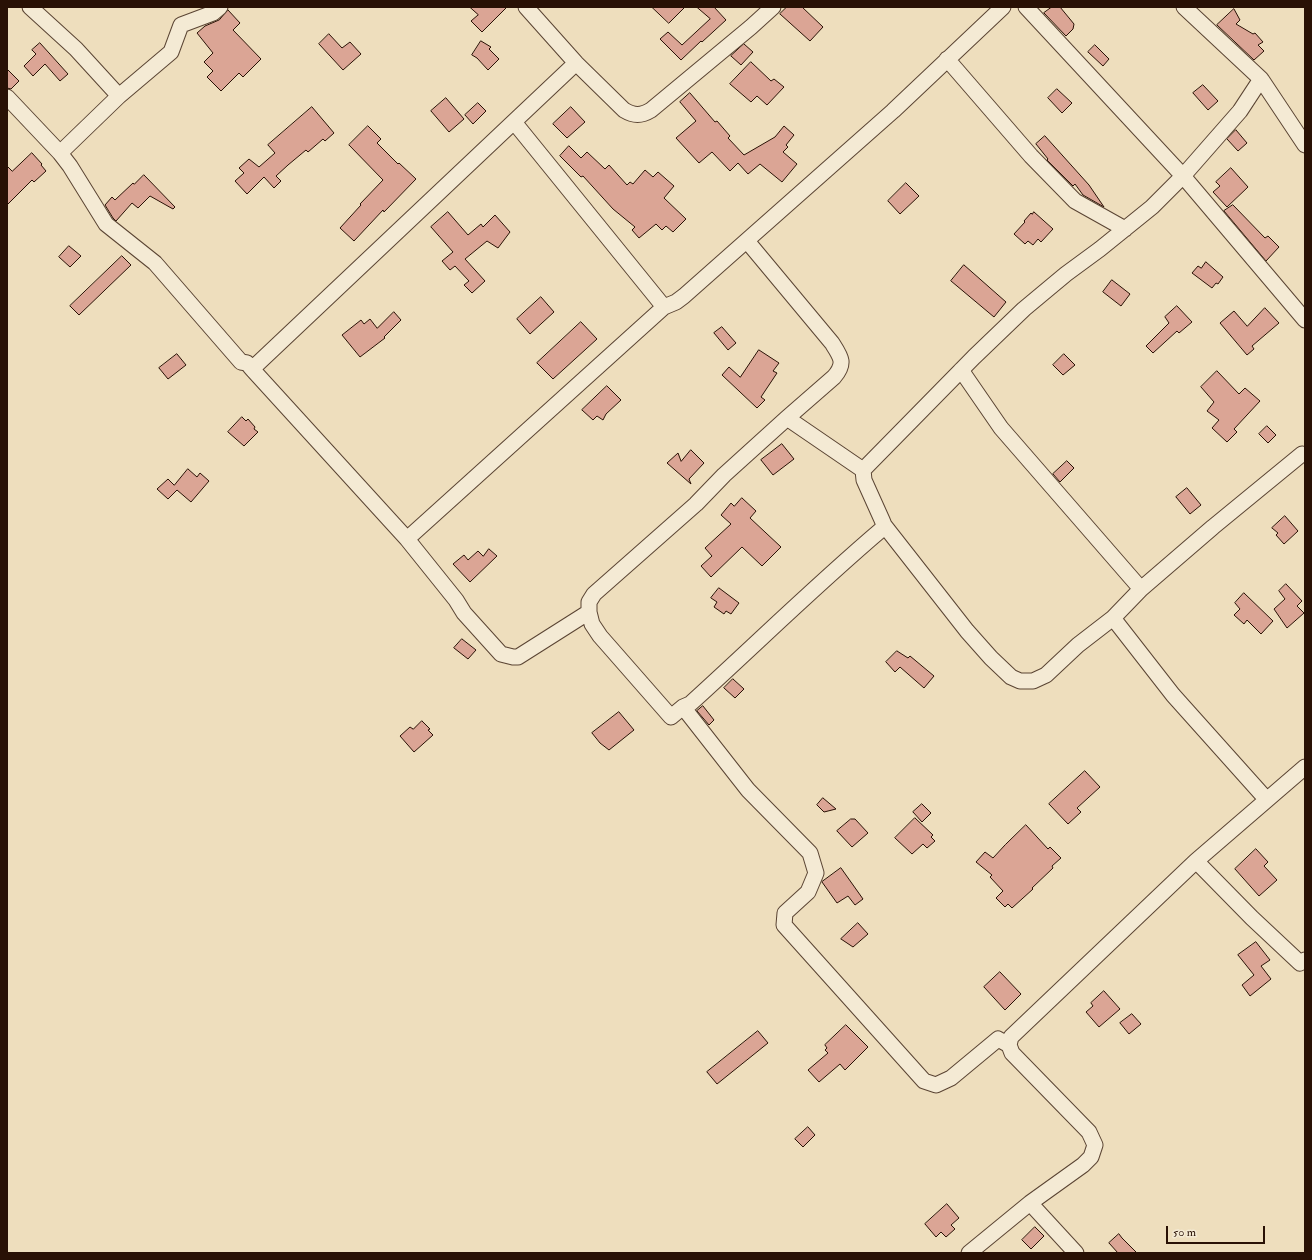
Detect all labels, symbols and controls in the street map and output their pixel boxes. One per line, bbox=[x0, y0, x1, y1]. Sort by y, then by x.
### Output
scale bar bbox=[1168, 1218, 1267, 1244]
text: 50 m bbox=[1173, 1225, 1196, 1240]

